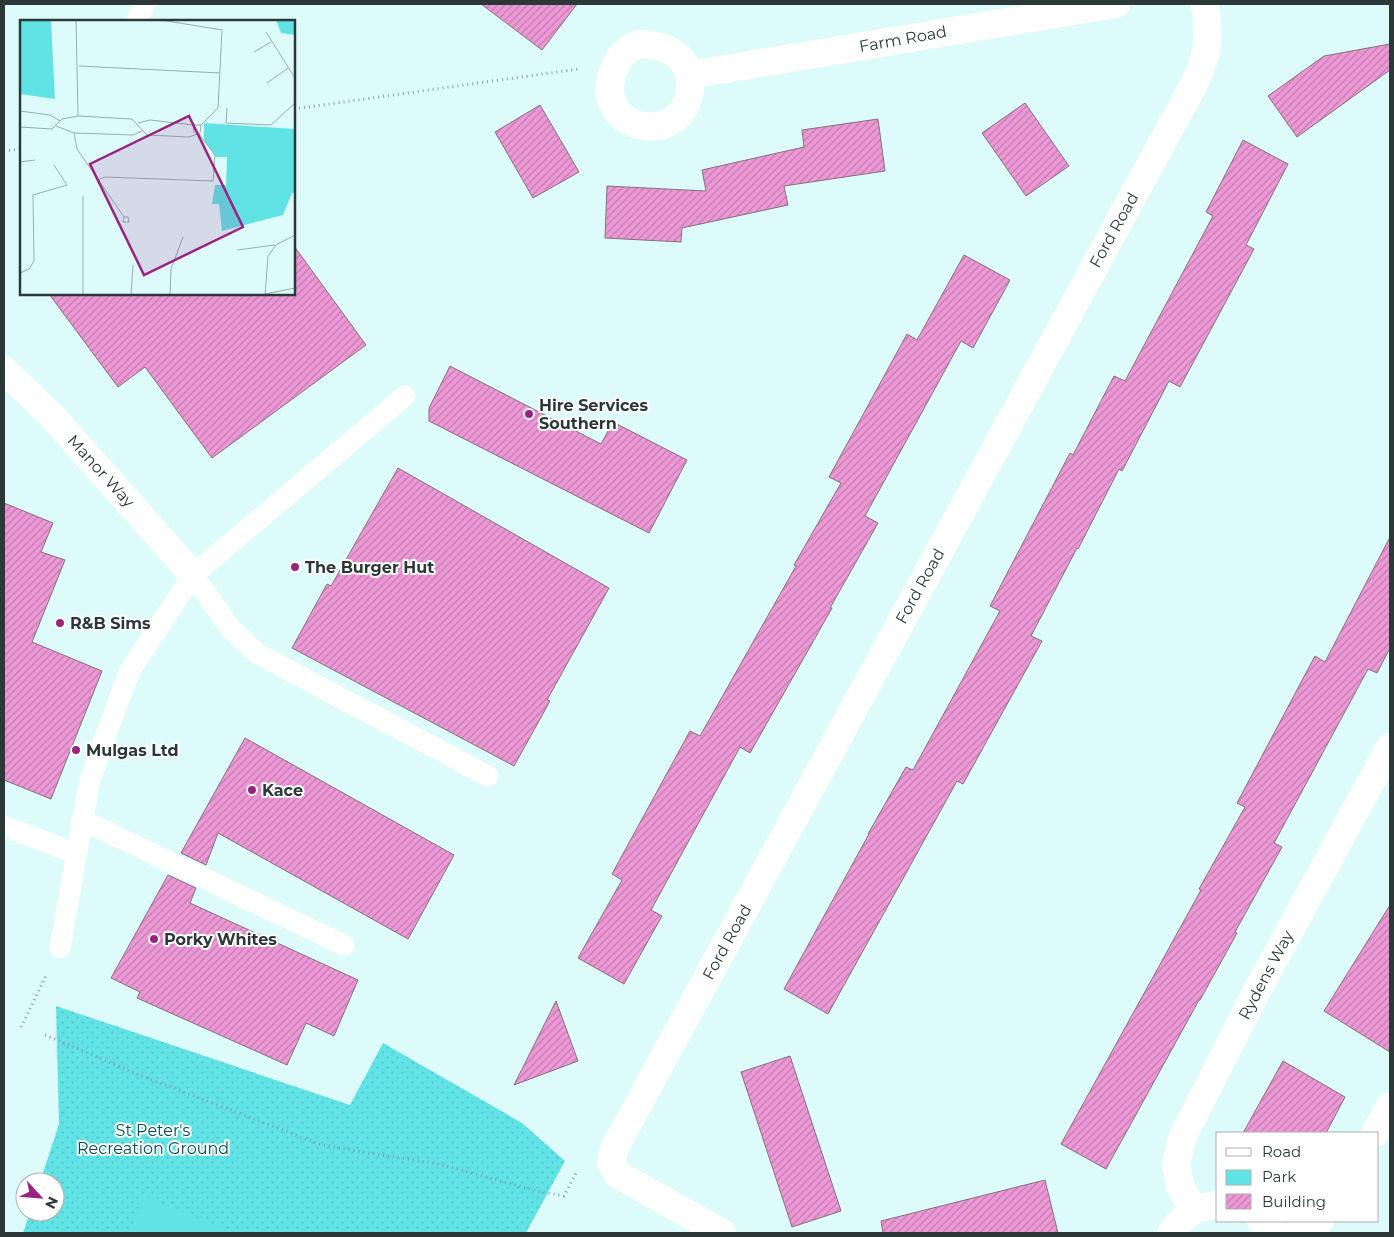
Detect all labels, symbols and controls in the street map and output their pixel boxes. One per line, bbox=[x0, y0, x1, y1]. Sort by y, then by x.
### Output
inset map bbox=[20, 20, 295, 295]
street label: Farm Road bbox=[858, 22, 948, 56]
street label: Ford Road bbox=[1086, 189, 1142, 271]
place label: Hire Services Southern bbox=[539, 396, 648, 433]
marker: Hire Services Southern bbox=[523, 408, 535, 420]
street label: Manor Way bbox=[64, 431, 139, 511]
street label: Ford Road bbox=[892, 545, 948, 627]
place label: The Burger Hut bbox=[305, 558, 434, 577]
marker: The Burger Hut bbox=[289, 561, 301, 573]
place label: R&B Sims bbox=[70, 614, 151, 633]
marker: R&B Sims bbox=[54, 617, 66, 629]
place label: Mulgas Ltd bbox=[86, 741, 179, 760]
marker: Mulgas Ltd bbox=[70, 744, 82, 756]
place label: Kace bbox=[262, 781, 303, 800]
marker: Kace bbox=[246, 784, 258, 796]
street label: Ford Road bbox=[699, 901, 755, 983]
street label: Rydens Way bbox=[1235, 927, 1298, 1023]
place label: Porky Whites bbox=[164, 930, 277, 949]
marker: Porky Whites bbox=[148, 933, 160, 945]
park label: St Peter's Recreation Ground bbox=[77, 1121, 229, 1158]
legend bbox=[1216, 1132, 1379, 1222]
text: Road bbox=[1262, 1142, 1301, 1161]
text: Park bbox=[1262, 1167, 1296, 1186]
north arrow bbox=[15, 1172, 65, 1222]
text: Building bbox=[1262, 1192, 1326, 1211]
text: N bbox=[41, 1194, 62, 1212]

